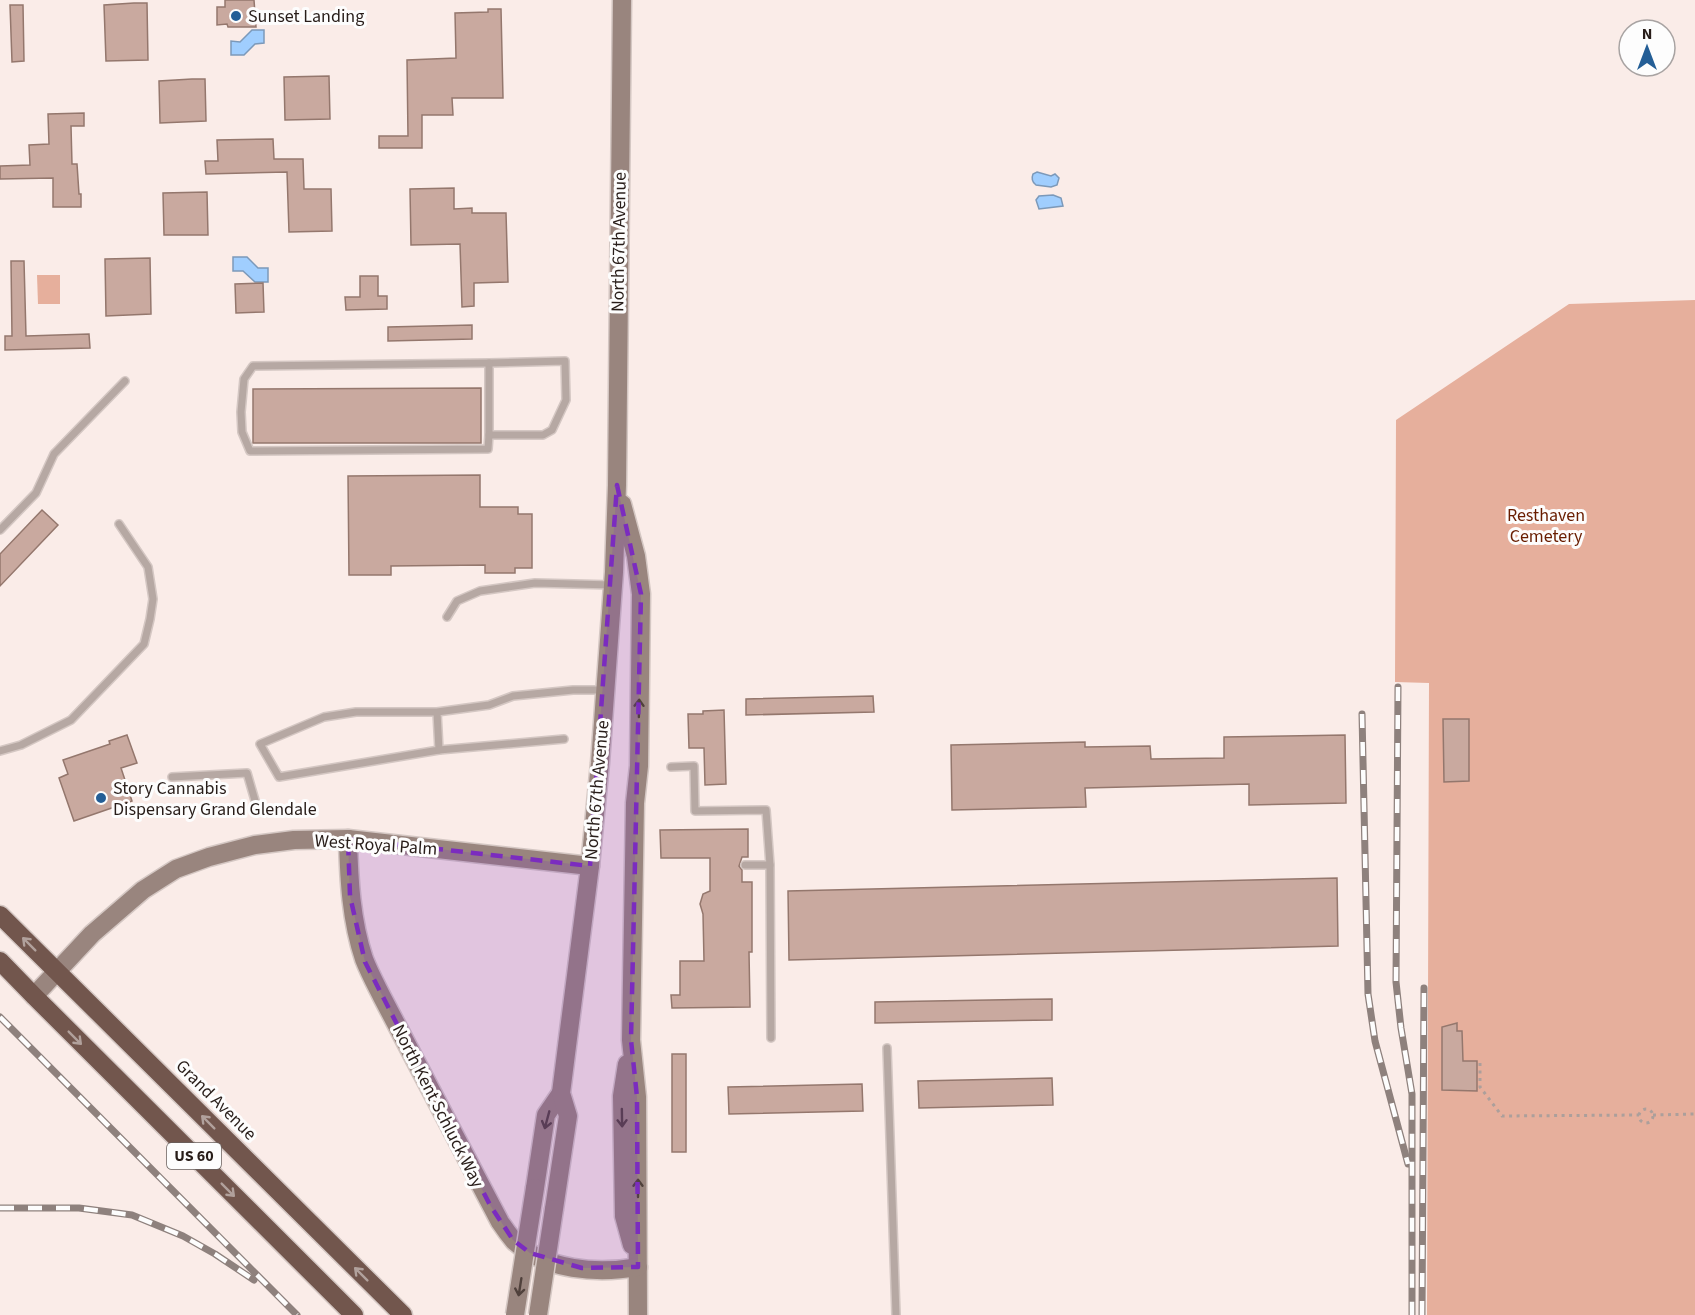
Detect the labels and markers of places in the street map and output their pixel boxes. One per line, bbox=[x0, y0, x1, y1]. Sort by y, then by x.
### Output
place label: Sunset Landing bbox=[248, 4, 364, 29]
marker: Sunset Landing bbox=[229, 9, 243, 23]
place label: Story Cannabis Dispensary Grand Glendale bbox=[113, 776, 317, 822]
marker: Story Cannabis Dispensary Grand Glendale bbox=[94, 791, 108, 805]

